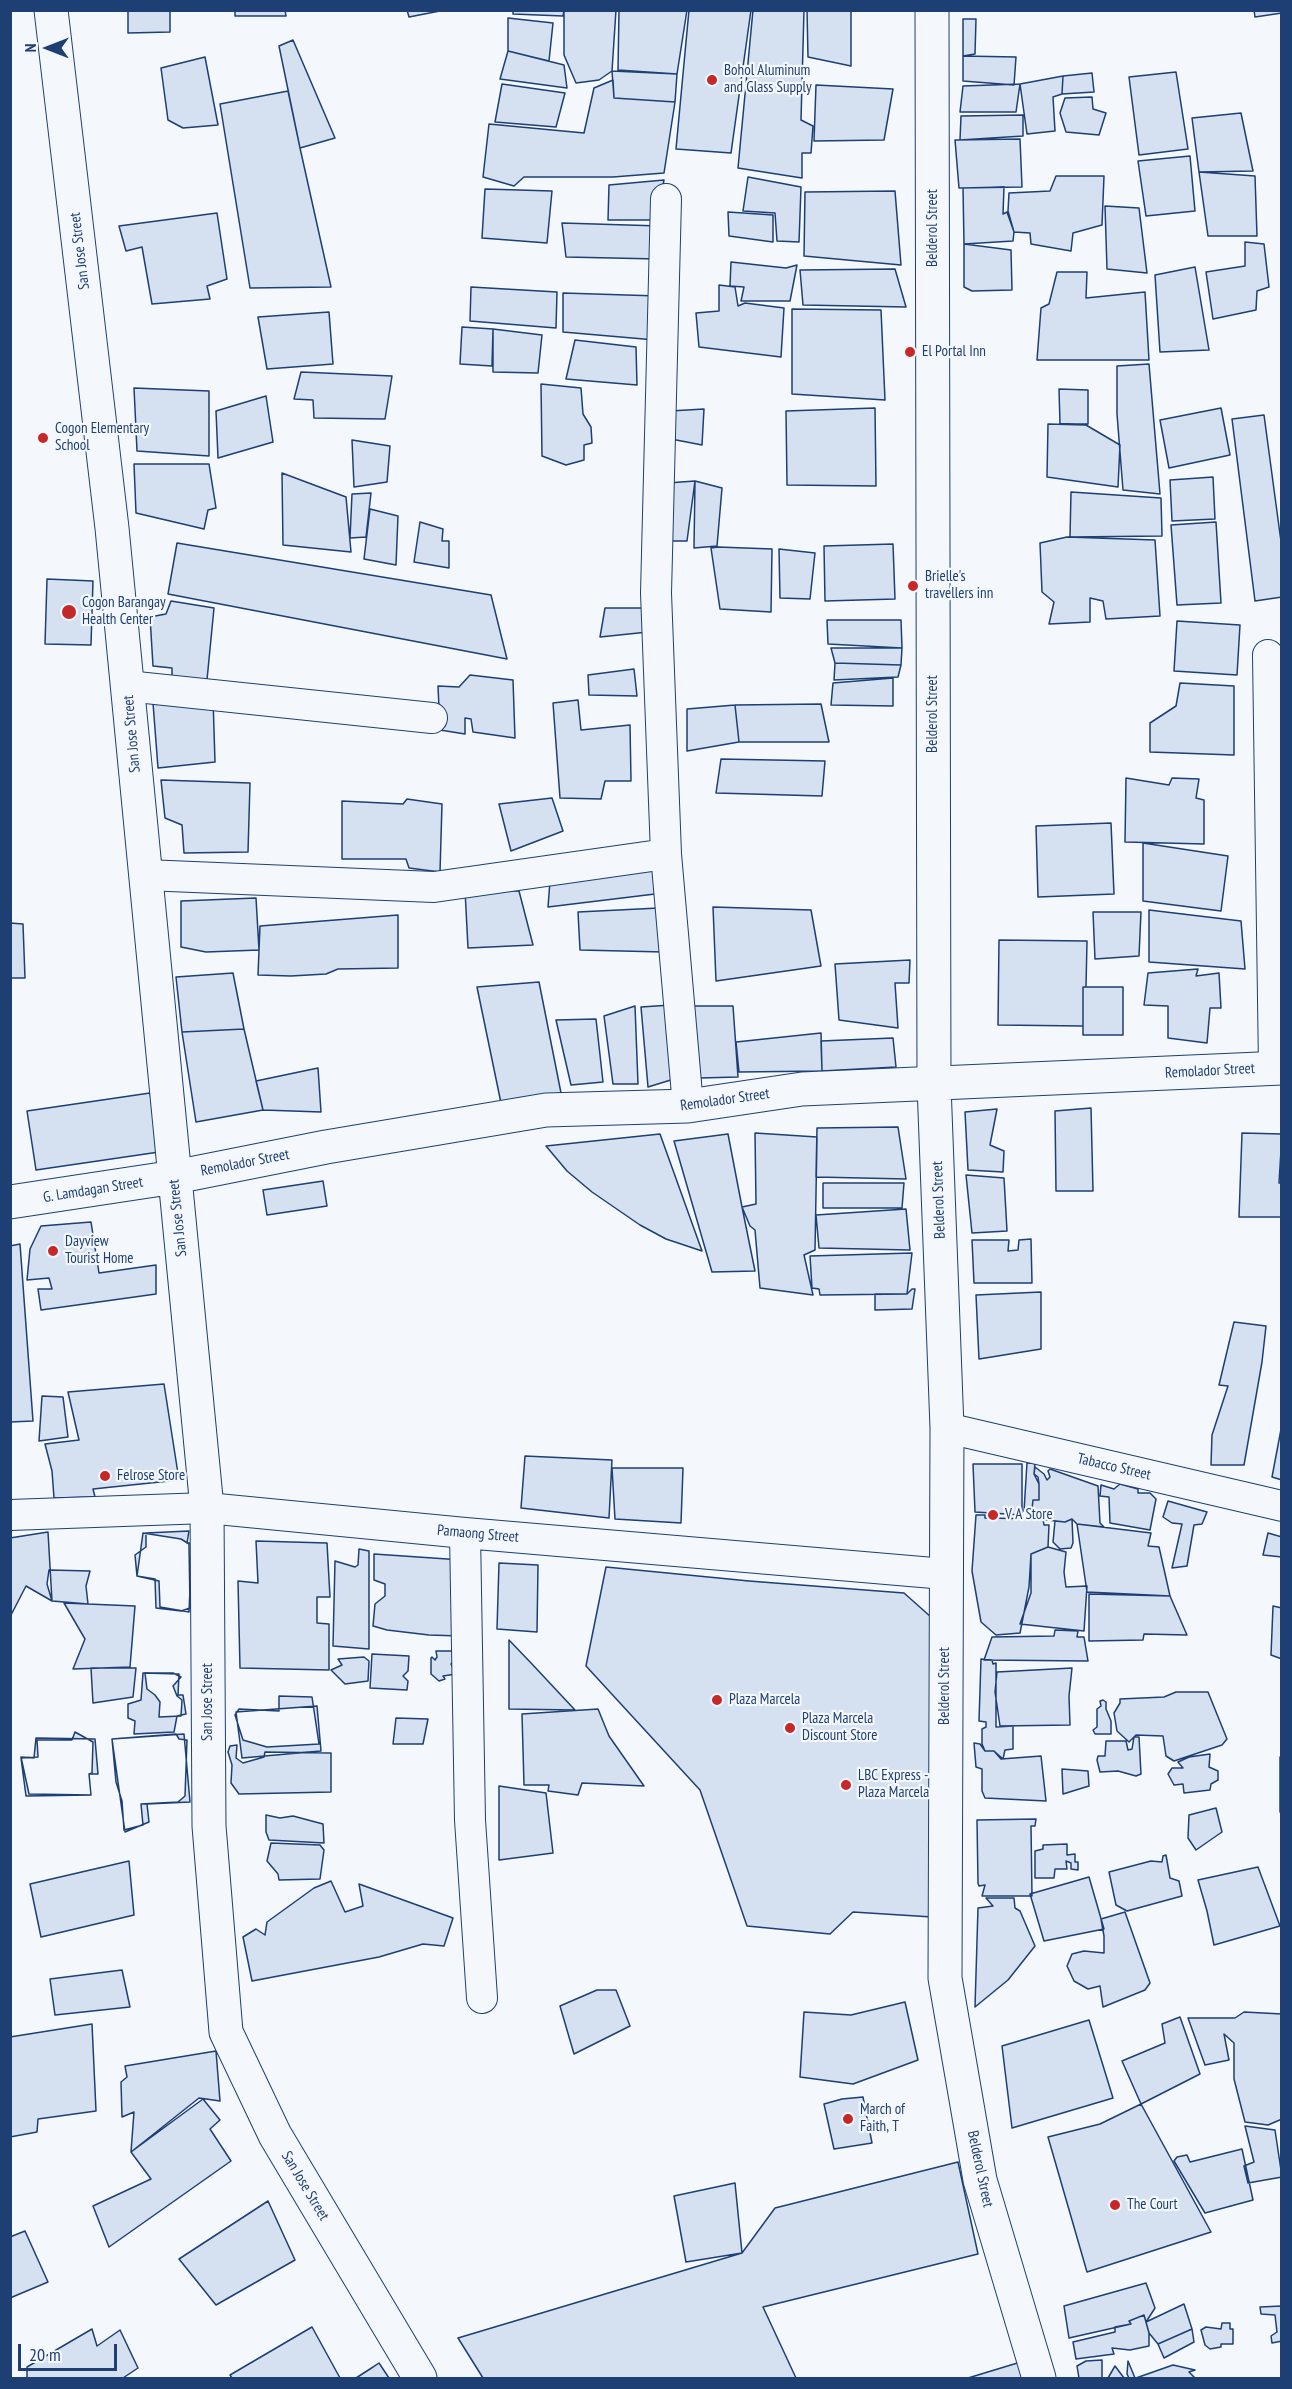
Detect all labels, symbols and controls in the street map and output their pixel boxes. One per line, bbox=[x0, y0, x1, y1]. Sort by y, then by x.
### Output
north arrow bbox=[18, 18, 78, 78]
text: N bbox=[20, 44, 40, 52]
place label: Bohol Aluminum and Glass Supply bbox=[724, 62, 812, 97]
marker: Bohol Aluminum and Glass Supply bbox=[705, 73, 719, 87]
street label: Belderol Street bbox=[924, 189, 942, 267]
street label: San Jose Street bbox=[66, 211, 94, 291]
place label: El Portal Inn bbox=[922, 343, 986, 361]
marker: El Portal Inn bbox=[903, 345, 917, 359]
place label: Cogon Elementary School bbox=[55, 420, 149, 455]
marker: Cogon Elementary School bbox=[36, 431, 50, 445]
place label: Brielle's travellers inn bbox=[925, 568, 993, 603]
marker: Brielle's travellers inn bbox=[906, 579, 920, 593]
place label: Cogon Barangay Health Center bbox=[82, 594, 166, 629]
marker: Cogon Barangay Health Center bbox=[60, 603, 78, 621]
street label: Belderol Street bbox=[924, 675, 942, 753]
street label: San Jose Street bbox=[120, 694, 144, 774]
street label: Remolador Street bbox=[1165, 1060, 1255, 1082]
street label: Remolador Street bbox=[679, 1085, 771, 1115]
street label: Remolador Street bbox=[199, 1146, 291, 1180]
street label: Belderol Street bbox=[929, 1161, 949, 1239]
street label: G. Lamdagan Street bbox=[42, 1173, 144, 1207]
street label: San Jose Street bbox=[165, 1178, 191, 1258]
place label: Dayview Tourist Home bbox=[65, 1233, 133, 1268]
marker: Dayview Tourist Home bbox=[46, 1244, 60, 1258]
street label: Tabacco Street bbox=[1076, 1450, 1152, 1484]
place label: Felrose Store bbox=[117, 1467, 185, 1485]
marker: Felrose Store bbox=[98, 1469, 112, 1483]
place label: V A Store bbox=[1005, 1506, 1053, 1524]
marker: V A Store bbox=[986, 1508, 1000, 1522]
street label: Pamaong Street bbox=[436, 1521, 520, 1547]
street label: Belderol Street bbox=[936, 1647, 954, 1725]
street label: San Jose Street bbox=[199, 1663, 217, 1741]
place label: Plaza Marcela bbox=[729, 1691, 800, 1709]
marker: Plaza Marcela bbox=[710, 1693, 724, 1707]
place label: Plaza Marcela Discount Store bbox=[802, 1710, 877, 1745]
marker: Plaza Marcela Discount Store bbox=[783, 1721, 797, 1735]
place label: LBC Express - Plaza Marcela bbox=[858, 1767, 929, 1802]
marker: LBC Express - Plaza Marcela bbox=[839, 1778, 853, 1792]
place label: March of Faith, T bbox=[860, 2101, 905, 2136]
marker: March of Faith, T bbox=[841, 2112, 855, 2126]
street label: Belderol Street bbox=[963, 2129, 997, 2209]
street label: San Jose Street bbox=[277, 2148, 333, 2224]
place label: The Court bbox=[1127, 2196, 1178, 2214]
marker: The Court bbox=[1108, 2198, 1122, 2212]
scale bar bbox=[21, 2332, 120, 2370]
text: 20 m bbox=[29, 2343, 61, 2366]

